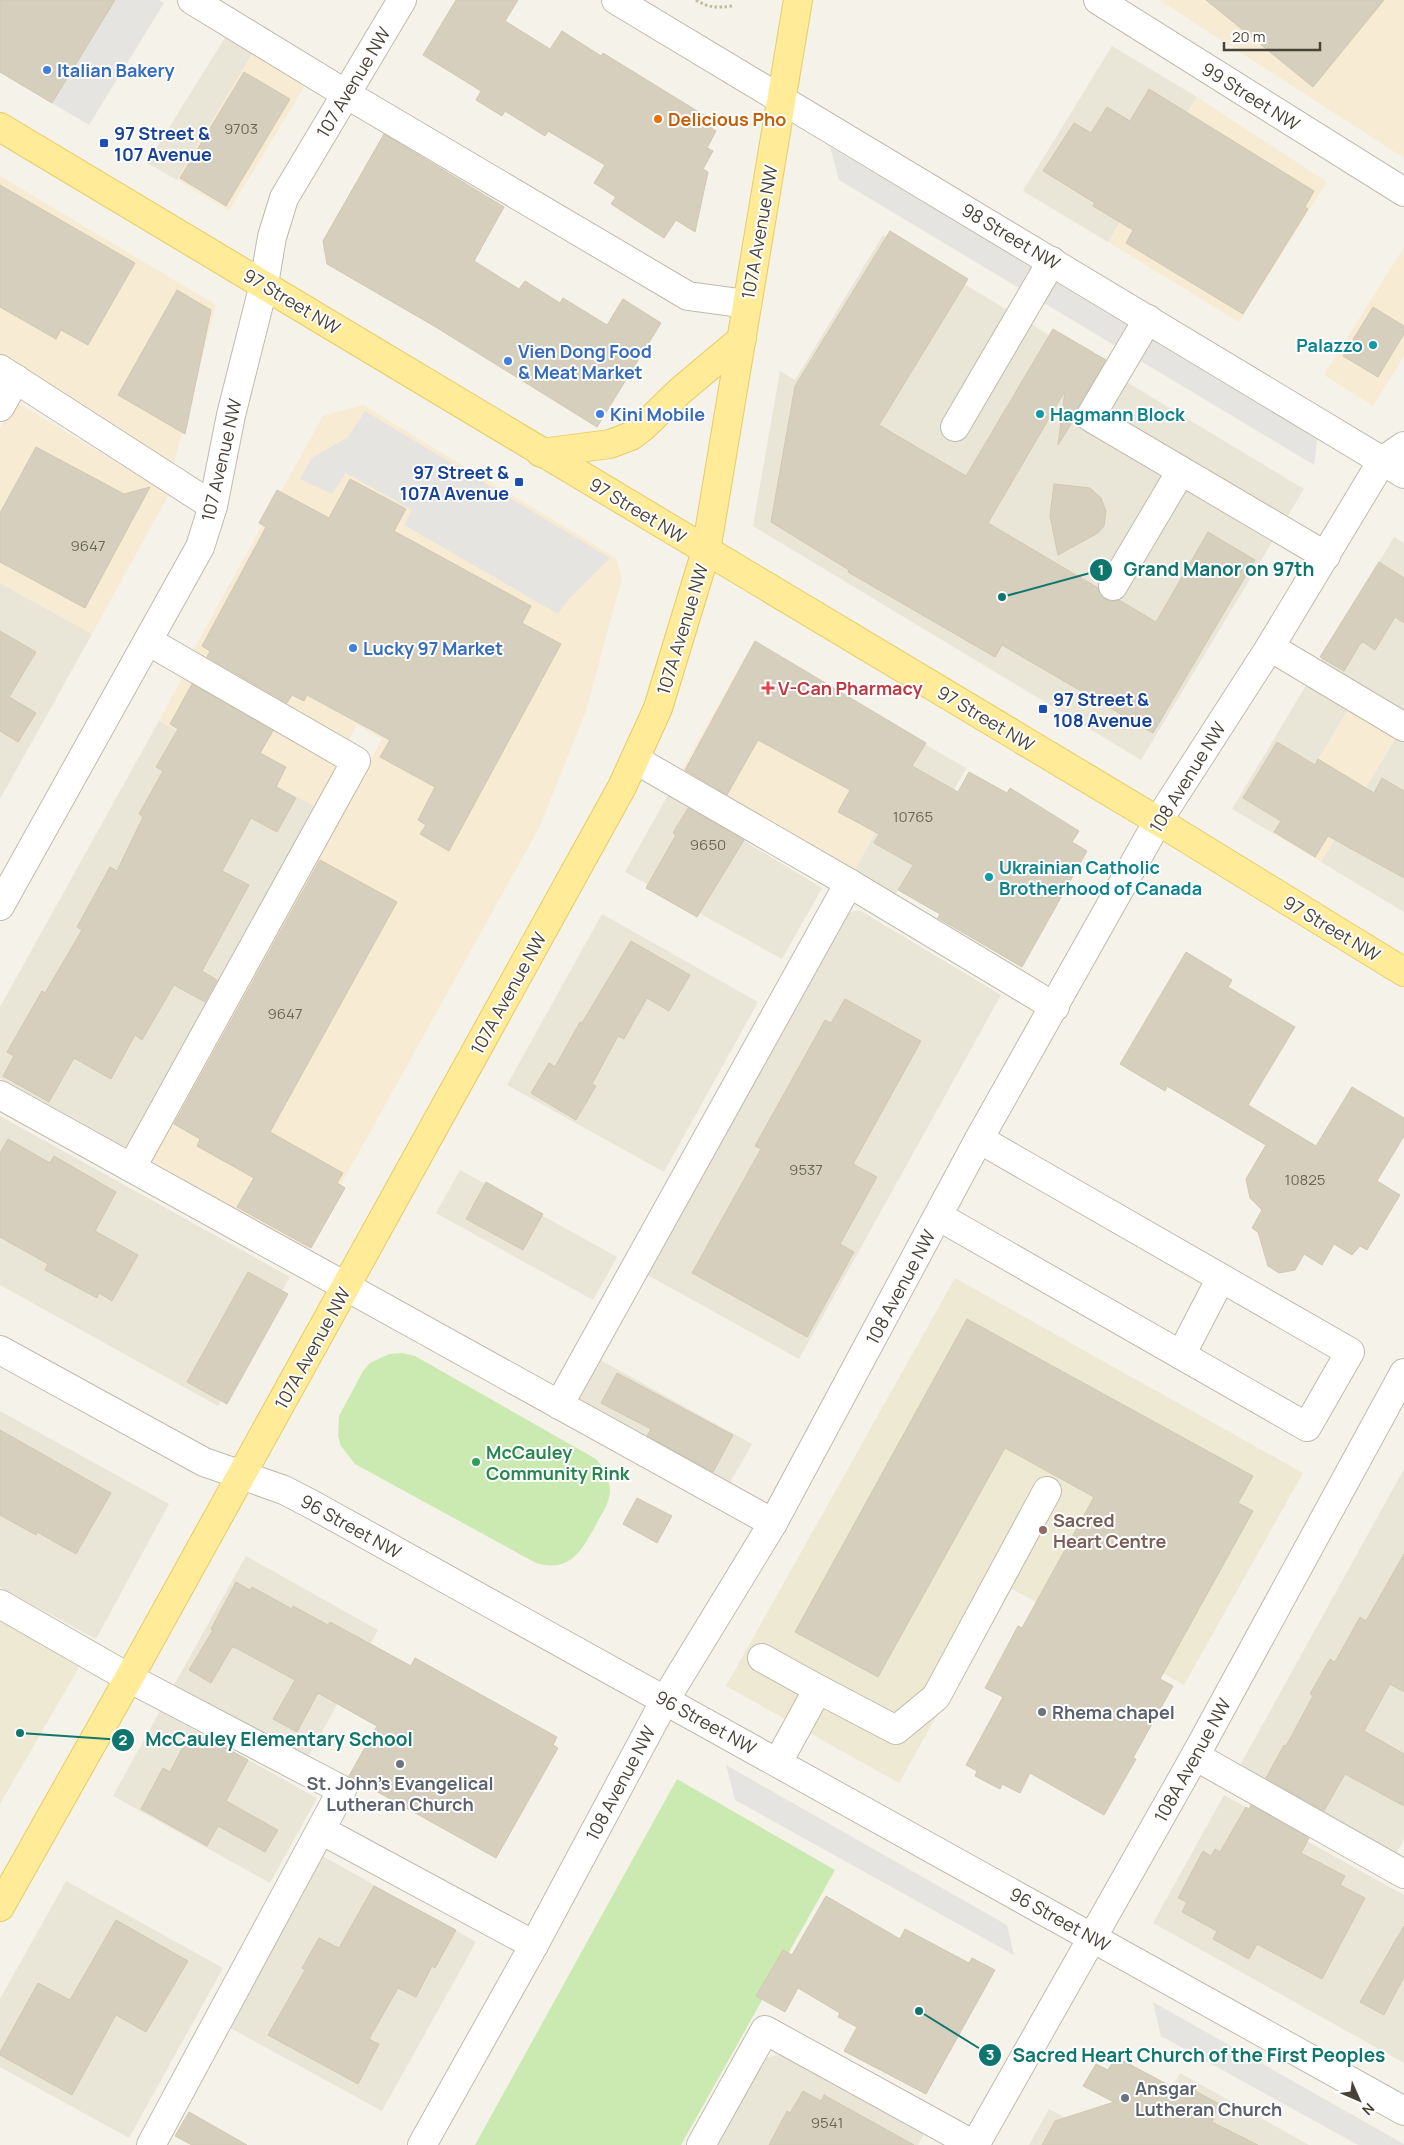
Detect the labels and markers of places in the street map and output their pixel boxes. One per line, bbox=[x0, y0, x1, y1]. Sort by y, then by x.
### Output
place label: Italian Bakery bbox=[57, 58, 175, 82]
marker: Italian Bakery bbox=[41, 64, 53, 76]
place label: Delicious Pho bbox=[668, 107, 786, 131]
marker: Delicious Pho bbox=[652, 113, 664, 125]
place label: 97 Street & 107 Avenue bbox=[114, 121, 212, 166]
marker: 97 Street & 107 Avenue bbox=[98, 137, 110, 149]
place label: Palazzo bbox=[1296, 333, 1363, 357]
place label: Vien Dong Food & Meat Market bbox=[518, 339, 652, 384]
marker: Palazzo bbox=[1367, 339, 1379, 351]
marker: Vien Dong Food & Meat Market bbox=[502, 355, 514, 367]
place label: Kini Mobile bbox=[610, 402, 705, 426]
place label: Hagmann Block bbox=[1050, 402, 1186, 426]
marker: Kini Mobile bbox=[594, 408, 606, 420]
marker: Hagmann Block bbox=[1034, 408, 1046, 420]
place label: 97 Street & 107A Avenue bbox=[400, 460, 509, 505]
marker: 97 Street & 107A Avenue bbox=[513, 476, 525, 488]
callout: Grand Manor on 97th bbox=[1088, 553, 1324, 587]
place label: Lucky 97 Market bbox=[363, 636, 503, 660]
marker: Lucky 97 Market bbox=[347, 642, 359, 654]
place label: V-Can Pharmacy bbox=[778, 676, 923, 700]
marker: V-Can Pharmacy bbox=[762, 682, 774, 694]
place label: 97 Street & 108 Avenue bbox=[1053, 687, 1152, 732]
marker: 97 Street & 108 Avenue bbox=[1037, 703, 1049, 715]
place label: Ukrainian Catholic Brotherhood of Canada bbox=[999, 855, 1202, 900]
marker: Ukrainian Catholic Brotherhood of Canada bbox=[983, 871, 995, 883]
place label: McCauley Community Rink bbox=[486, 1440, 631, 1485]
marker: McCauley Community Rink bbox=[470, 1456, 482, 1468]
place label: Sacred Heart Centre bbox=[1053, 1508, 1167, 1553]
marker: Sacred Heart Centre bbox=[1037, 1524, 1049, 1536]
place label: Rhema chapel bbox=[1052, 1700, 1175, 1724]
marker: Rhema chapel bbox=[1036, 1706, 1048, 1718]
callout: McCauley Elementary School bbox=[110, 1723, 423, 1757]
marker: St. John's Evangelical Lutheran Church bbox=[394, 1758, 406, 1770]
place label: St. John's Evangelical Lutheran Church bbox=[307, 1771, 493, 1816]
callout: Sacred Heart Church of the First Peoples bbox=[978, 2038, 1396, 2072]
place label: Ansgar Lutheran Church bbox=[1135, 2076, 1282, 2121]
marker: Ansgar Lutheran Church bbox=[1119, 2092, 1131, 2104]

